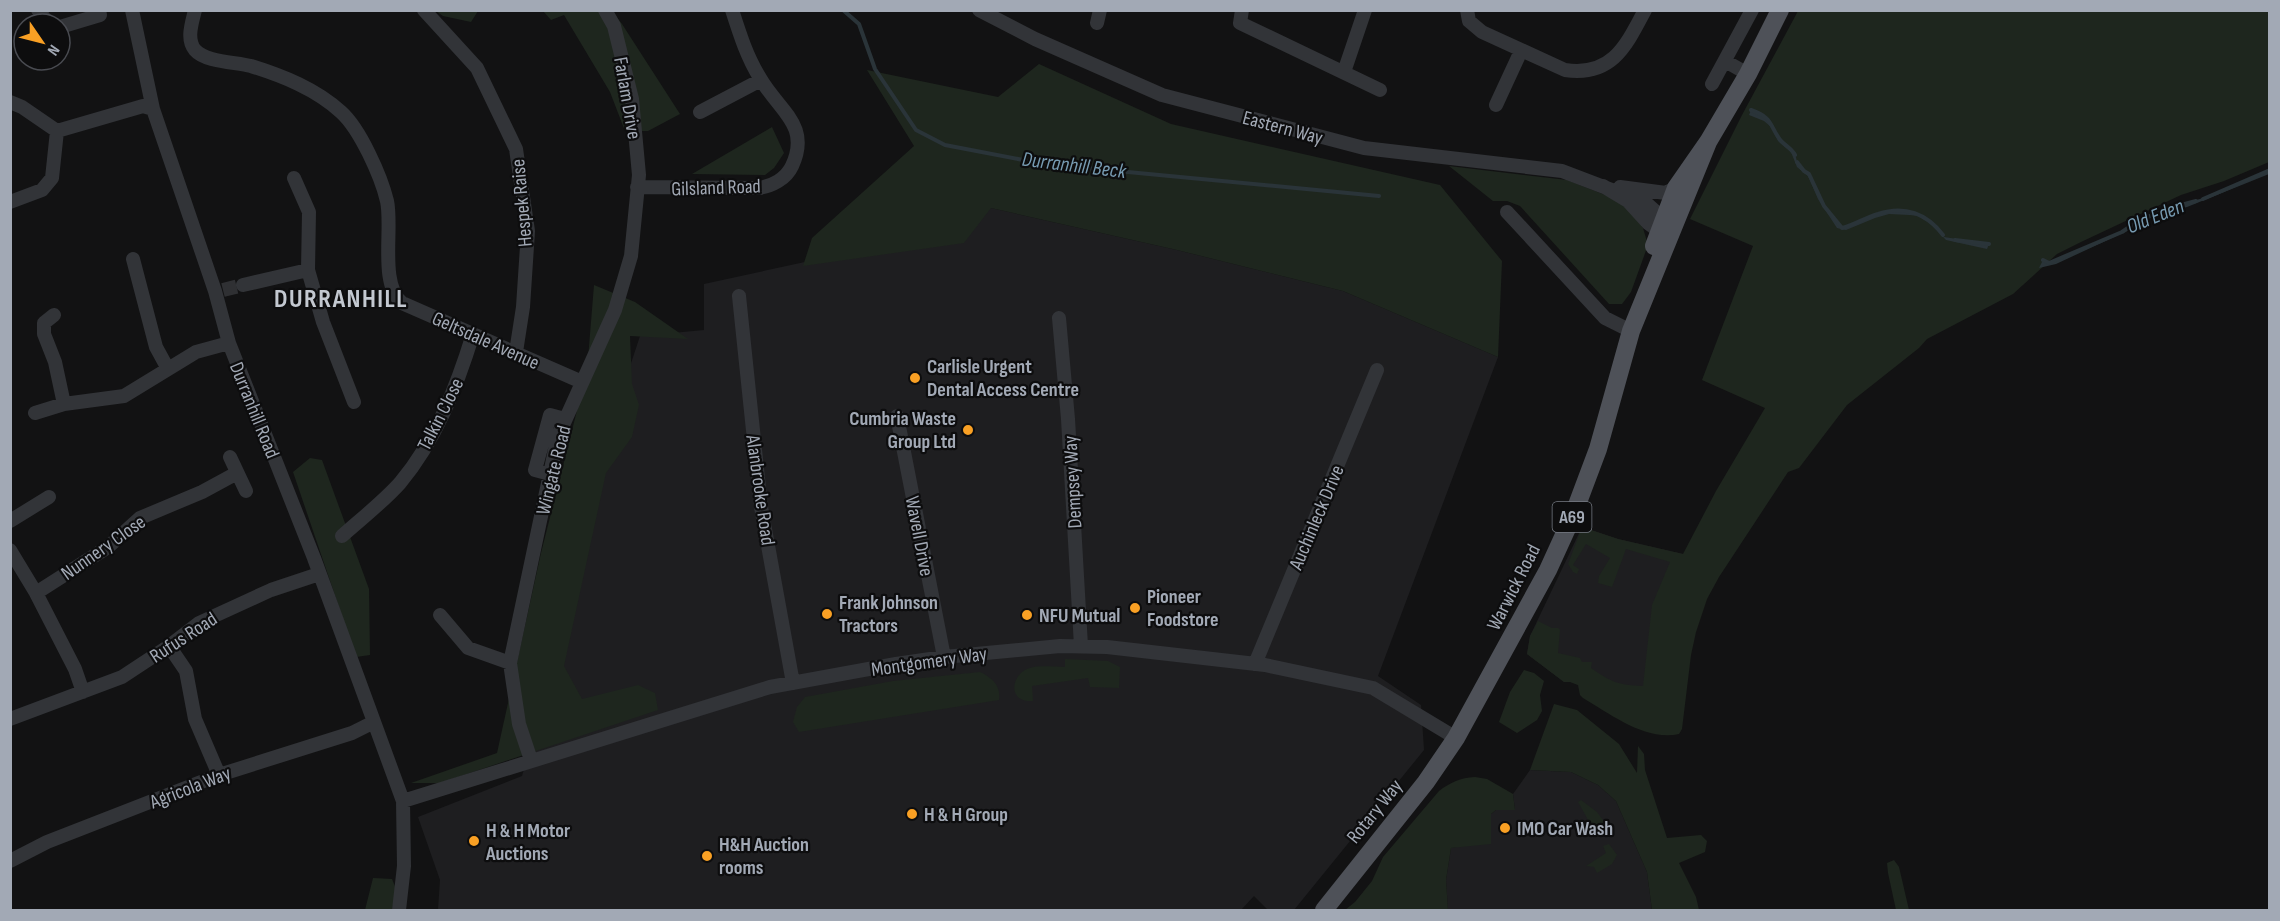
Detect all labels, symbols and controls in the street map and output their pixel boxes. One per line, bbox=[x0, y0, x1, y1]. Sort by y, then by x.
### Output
north arrow bbox=[12, 12, 72, 72]
text: N bbox=[43, 41, 63, 59]
street label: Farlam Drive bbox=[608, 55, 646, 141]
street label: Eastern Way bbox=[1240, 106, 1326, 150]
water label: Durranhill Beck bbox=[1021, 147, 1128, 184]
street label: Hespek Raise bbox=[506, 158, 538, 248]
street label: Gilsland Road bbox=[671, 174, 761, 202]
water label: Old Eden bbox=[2123, 194, 2188, 239]
district label: DURRANHILL bbox=[274, 284, 408, 315]
street label: Geltsdale Avenue bbox=[428, 307, 543, 375]
place label: Carlisle Urgent Dental Access Centre bbox=[927, 355, 1079, 402]
street label: Durranhill Road bbox=[224, 359, 284, 462]
marker: Carlisle Urgent Dental Access Centre bbox=[908, 371, 922, 385]
street label: Talkin Close bbox=[412, 374, 469, 455]
place label: Cumbria Waste Group Ltd bbox=[849, 407, 956, 454]
street label: Wingate Road bbox=[531, 423, 577, 517]
marker: Cumbria Waste Group Ltd bbox=[961, 423, 975, 437]
street label: Alanbrooke Road bbox=[740, 433, 780, 547]
street label: Dempsey Way bbox=[1059, 435, 1087, 529]
street label: Auchinleck Drive bbox=[1284, 461, 1350, 574]
street label: Wavell Drive bbox=[899, 494, 939, 578]
road number: A69 bbox=[1552, 502, 1592, 532]
street label: Nunnery Close bbox=[57, 510, 150, 586]
street label: Warwick Road bbox=[1482, 540, 1546, 634]
place label: Pioneer Foodstore bbox=[1147, 585, 1218, 632]
place label: Frank Johnson Tractors bbox=[839, 591, 938, 638]
marker: Pioneer Foodstore bbox=[1128, 601, 1142, 615]
place label: NFU Mutual bbox=[1039, 604, 1120, 628]
street label: Rufus Road bbox=[145, 607, 222, 668]
marker: Frank Johnson Tractors bbox=[820, 607, 834, 621]
marker: NFU Mutual bbox=[1020, 608, 1034, 622]
street label: Montgomery Way bbox=[870, 642, 989, 682]
street label: Agricola Way bbox=[146, 761, 235, 815]
street label: Rotary Way bbox=[1342, 775, 1408, 849]
place label: H & H Group bbox=[924, 803, 1008, 827]
marker: H & H Group bbox=[905, 807, 919, 821]
place label: IMO Car Wash bbox=[1517, 817, 1613, 841]
place label: H & H Motor Auctions bbox=[485, 819, 570, 866]
marker: IMO Car Wash bbox=[1498, 821, 1512, 835]
place label: H&H Auction rooms bbox=[719, 833, 809, 880]
marker: H & H Motor Auctions bbox=[467, 834, 481, 848]
marker: H&H Auction rooms bbox=[700, 849, 714, 863]

